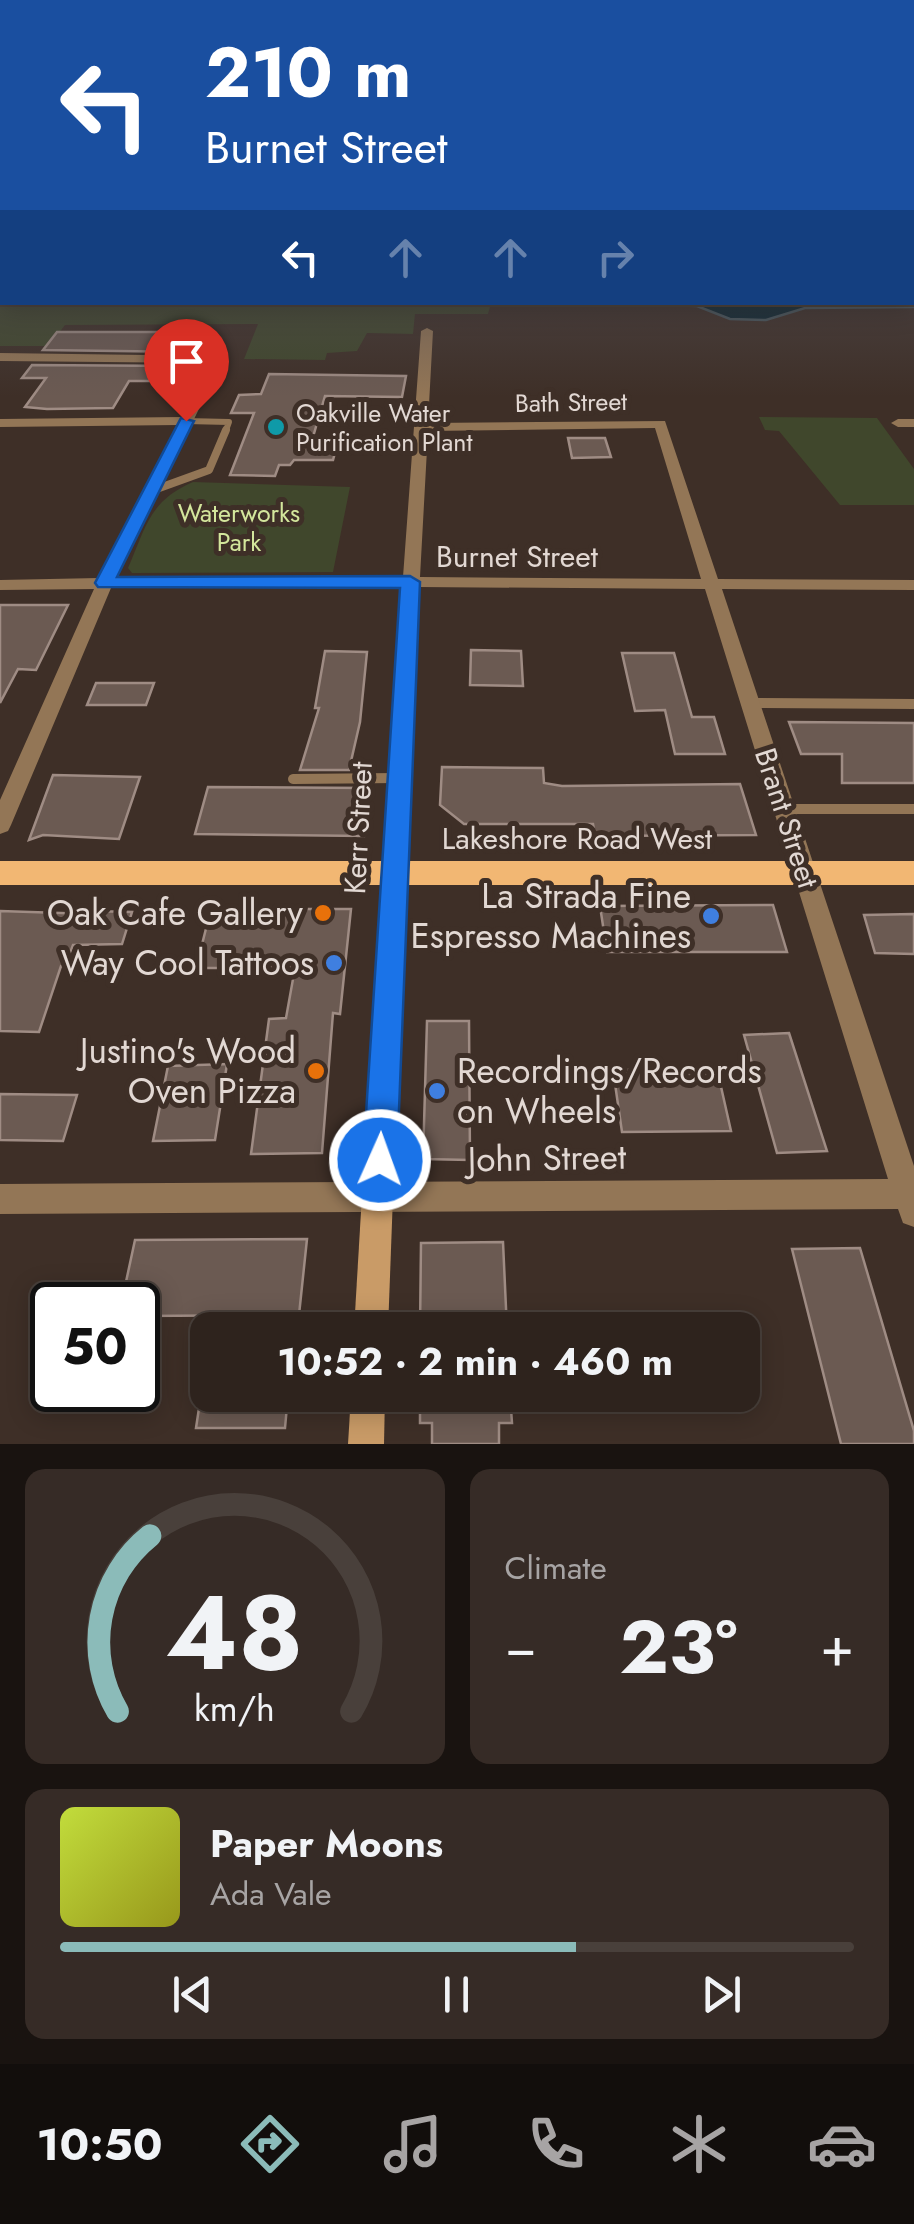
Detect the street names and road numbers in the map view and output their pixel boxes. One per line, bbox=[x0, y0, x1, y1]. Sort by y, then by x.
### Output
street label: Bath Street bbox=[515, 383, 627, 421]
street label: Burnet Street bbox=[436, 535, 599, 578]
street label: Brant Street bbox=[744, 742, 830, 894]
street label: Kerr Street bbox=[333, 760, 383, 895]
street label: Lakeshore Road West bbox=[442, 817, 713, 860]
street label: John Street bbox=[463, 1132, 627, 1184]

